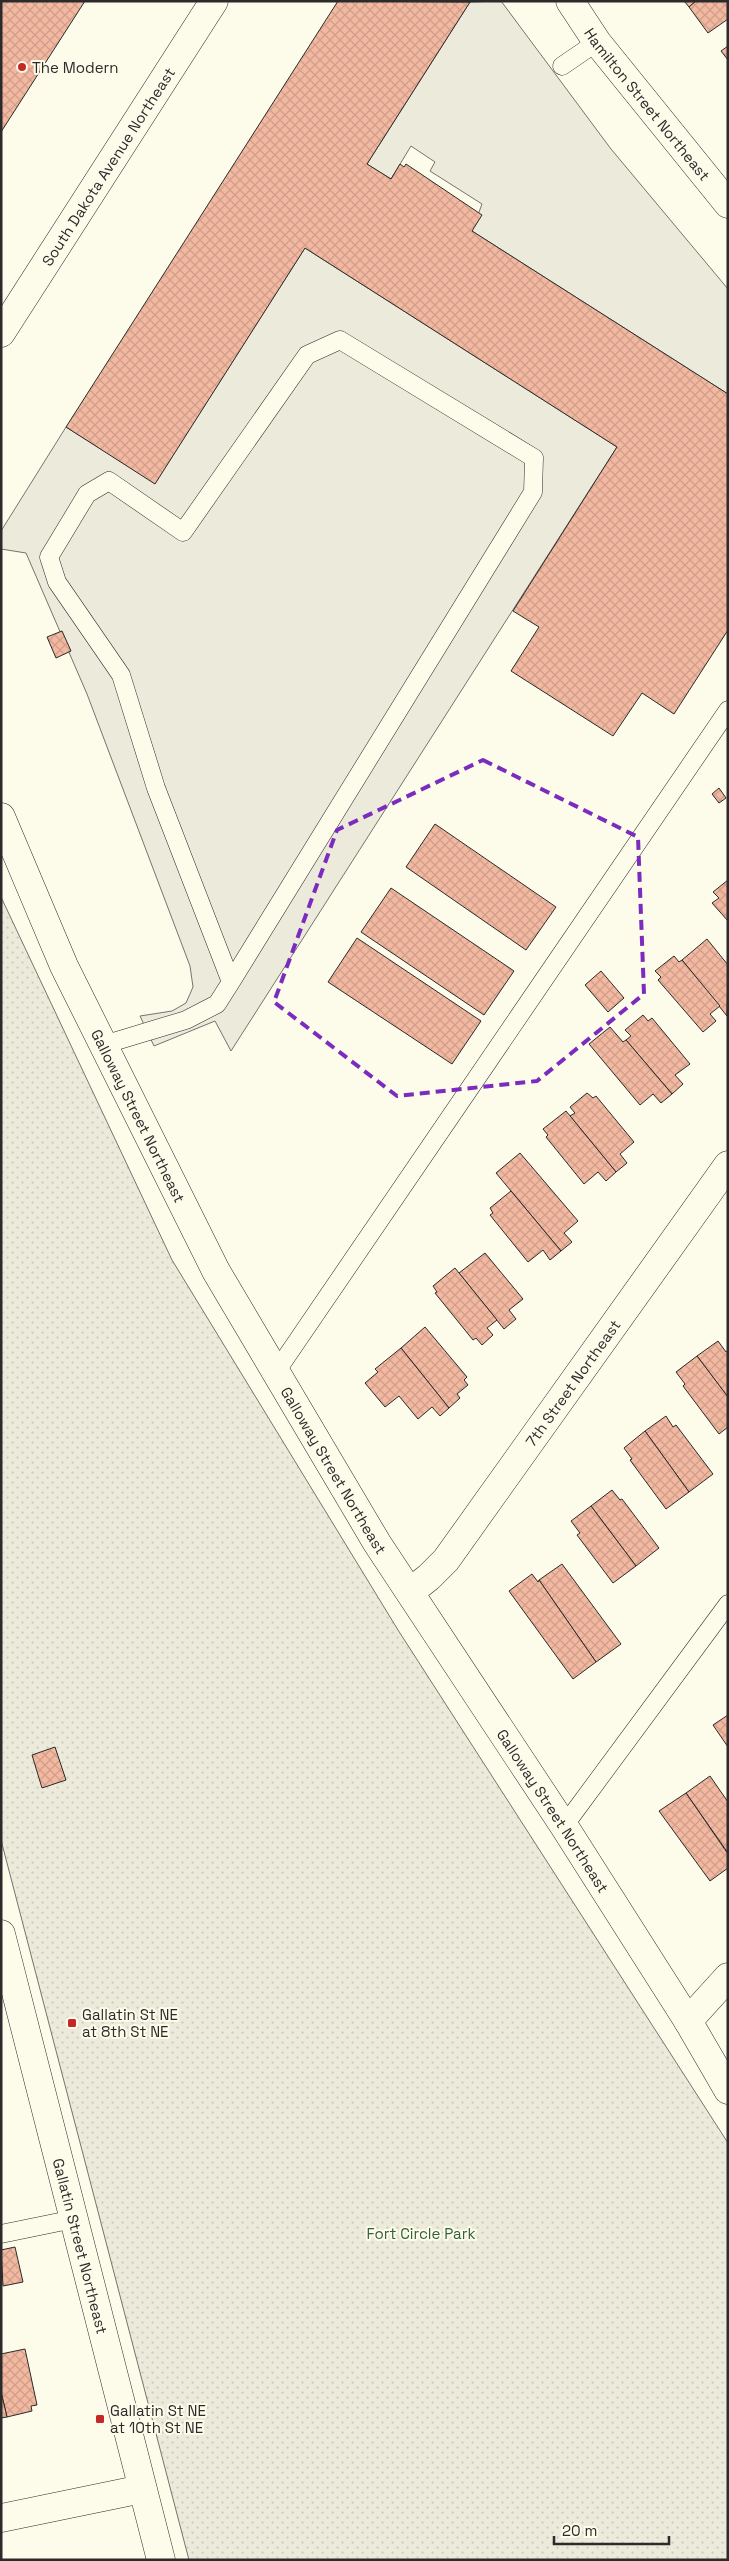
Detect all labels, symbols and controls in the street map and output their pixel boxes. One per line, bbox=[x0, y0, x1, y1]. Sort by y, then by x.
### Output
street label: Hamilton Street Northeast bbox=[581, 24, 715, 184]
place label: The Modern bbox=[32, 58, 118, 77]
marker: The Modern bbox=[16, 61, 28, 73]
street label: South Dakota Avenue Northeast bbox=[37, 63, 179, 269]
street label: Galloway Street Northeast bbox=[87, 1026, 190, 1206]
street label: 7th Street Northeast bbox=[521, 1316, 624, 1450]
street label: Galloway Street Northeast bbox=[277, 1383, 391, 1558]
street label: Galloway Street Northeast bbox=[493, 1725, 613, 1896]
place label: Gallatin St NE at 8th St NE bbox=[82, 2005, 178, 2041]
marker: Gallatin St NE at 8th St NE bbox=[66, 2017, 78, 2029]
street label: Gallatin Street Northeast bbox=[49, 2156, 112, 2336]
park label: Fort Circle Park bbox=[367, 2224, 475, 2243]
place label: Gallatin St NE at 10th St NE bbox=[110, 2401, 206, 2437]
marker: Gallatin St NE at 10th St NE bbox=[94, 2413, 106, 2425]
scale bar bbox=[554, 2514, 669, 2546]
text: 20 m bbox=[562, 2521, 597, 2540]

